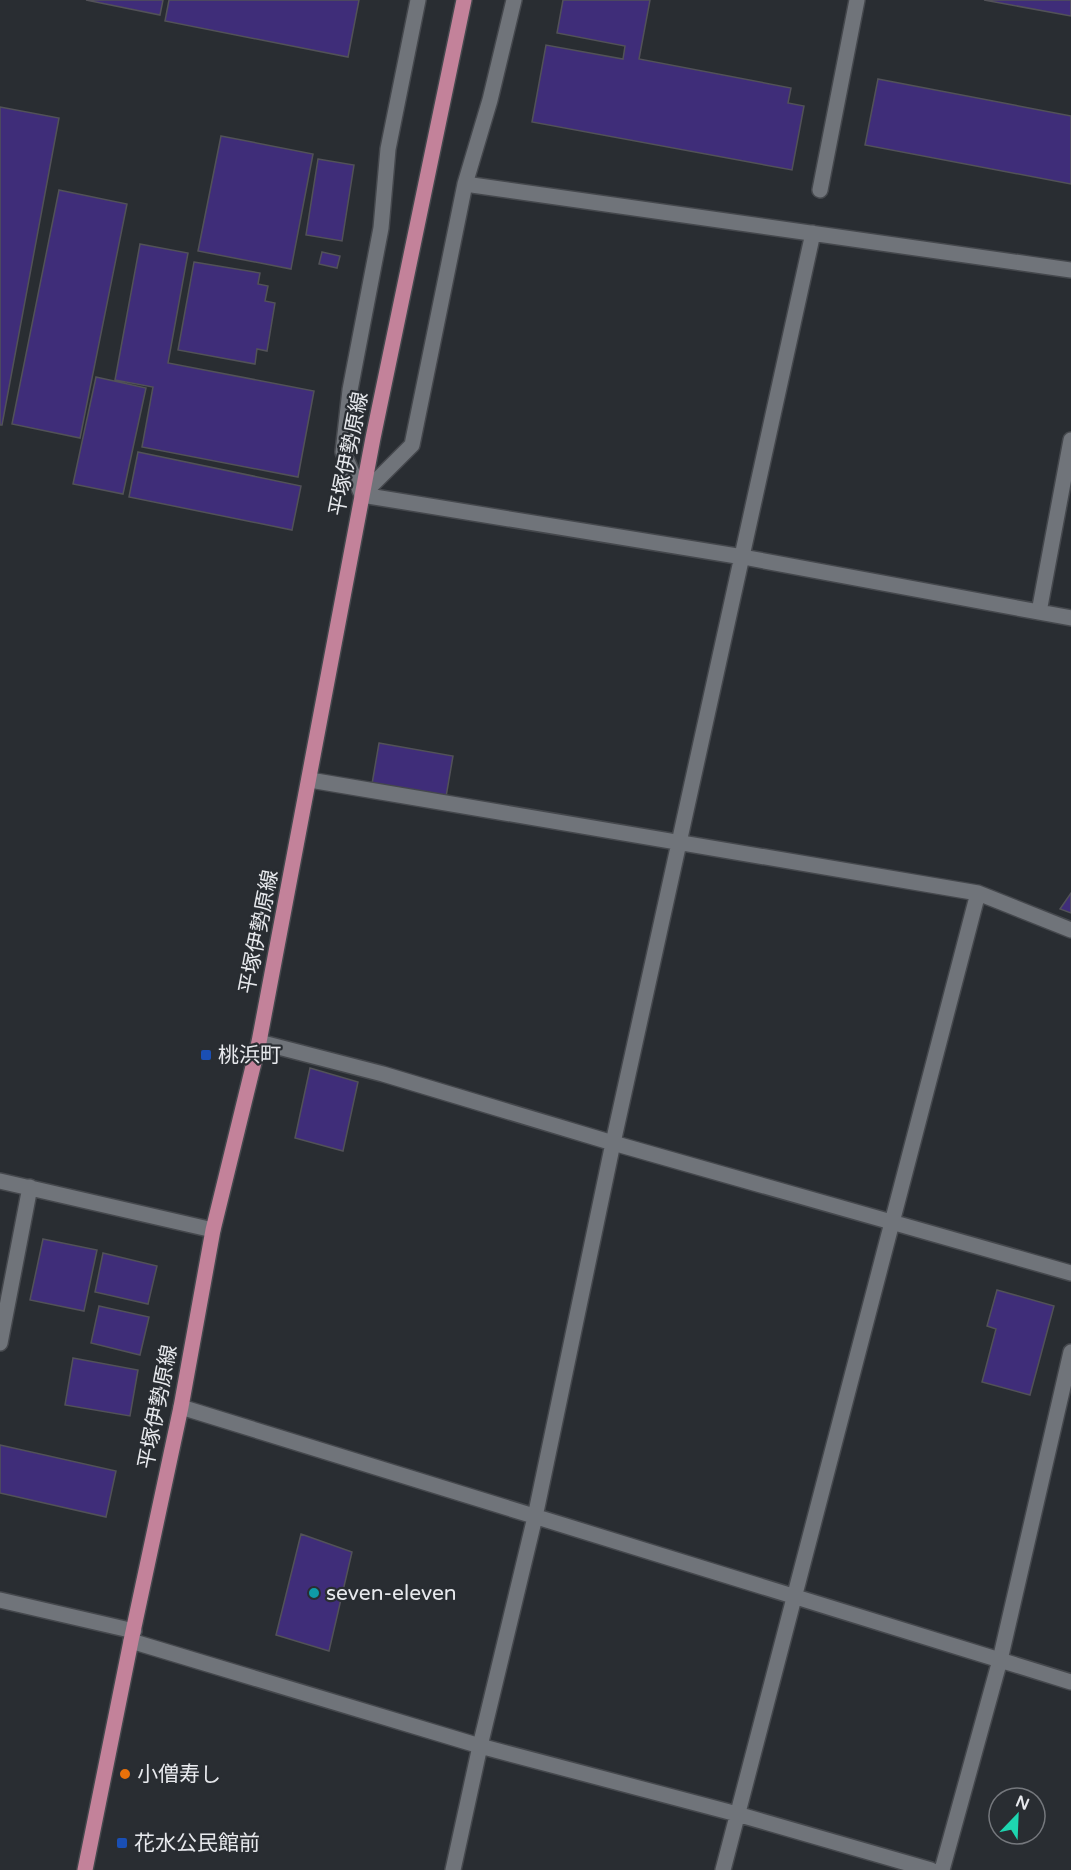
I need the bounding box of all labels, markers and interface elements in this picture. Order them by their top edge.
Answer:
street label: 平塚伊勢原線 [325,390,373,518]
street label: 平塚伊勢原線 [235,868,283,996]
place label: 桃浜町 [218,1043,281,1068]
marker: 桃浜町 [199,1048,213,1062]
street label: 平塚伊勢原線 [134,1343,182,1471]
place label: seven-eleven [326,1581,457,1606]
marker: seven-eleven [307,1586,321,1600]
place label: 小僧寿し [137,1762,221,1787]
marker: 小僧寿し [118,1767,132,1781]
north arrow [987,1786,1047,1846]
text: N [1013,1791,1032,1815]
place label: 花水公民館前 [134,1831,260,1856]
marker: 花水公民館前 [115,1836,129,1850]

